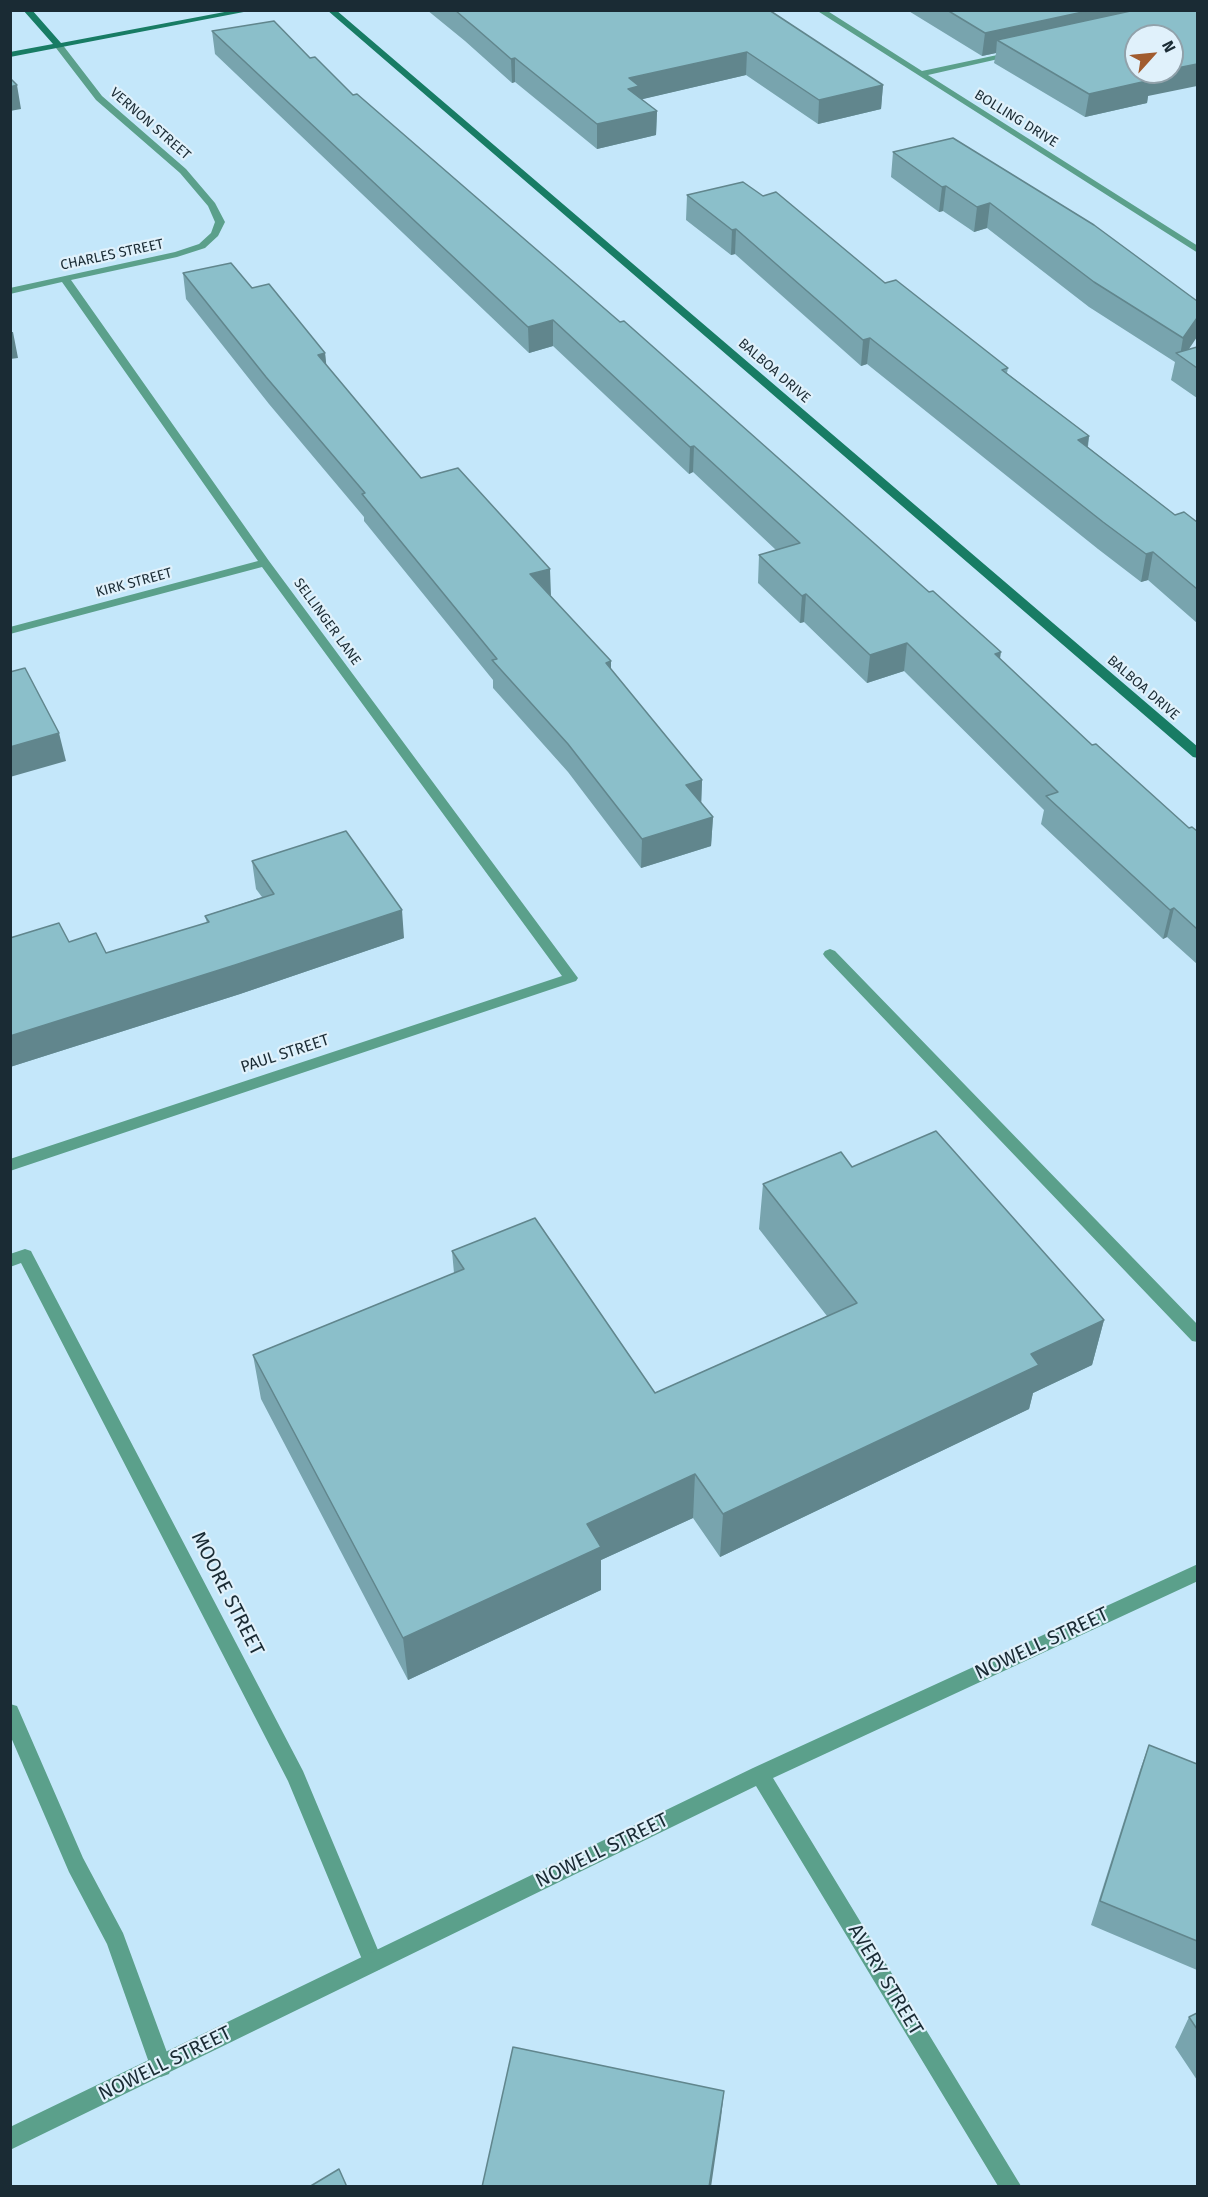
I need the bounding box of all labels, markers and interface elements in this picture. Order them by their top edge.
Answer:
north arrow [1124,24,1184,84]
text: N [1158,37,1180,56]
street label: VERNON STREET [106,84,194,164]
street label: BOLLING DRIVE [971,87,1061,151]
street label: CHARLES STREET [59,236,165,274]
street label: BALBOA DRIVE [734,335,814,407]
street label: KIRK STREET [94,565,174,601]
street label: SELLINGER LANE [290,575,364,669]
street label: BALBOA DRIVE [1103,652,1183,724]
street label: PAUL STREET [238,1031,332,1077]
street label: MOORE STREET [185,1528,269,1660]
street label: NOWELL STREET [971,1603,1113,1685]
street label: NOWELL STREET [532,1809,672,1893]
street label: AVERY STREET [842,1920,928,2040]
street label: NOWELL STREET [95,2022,235,2106]

